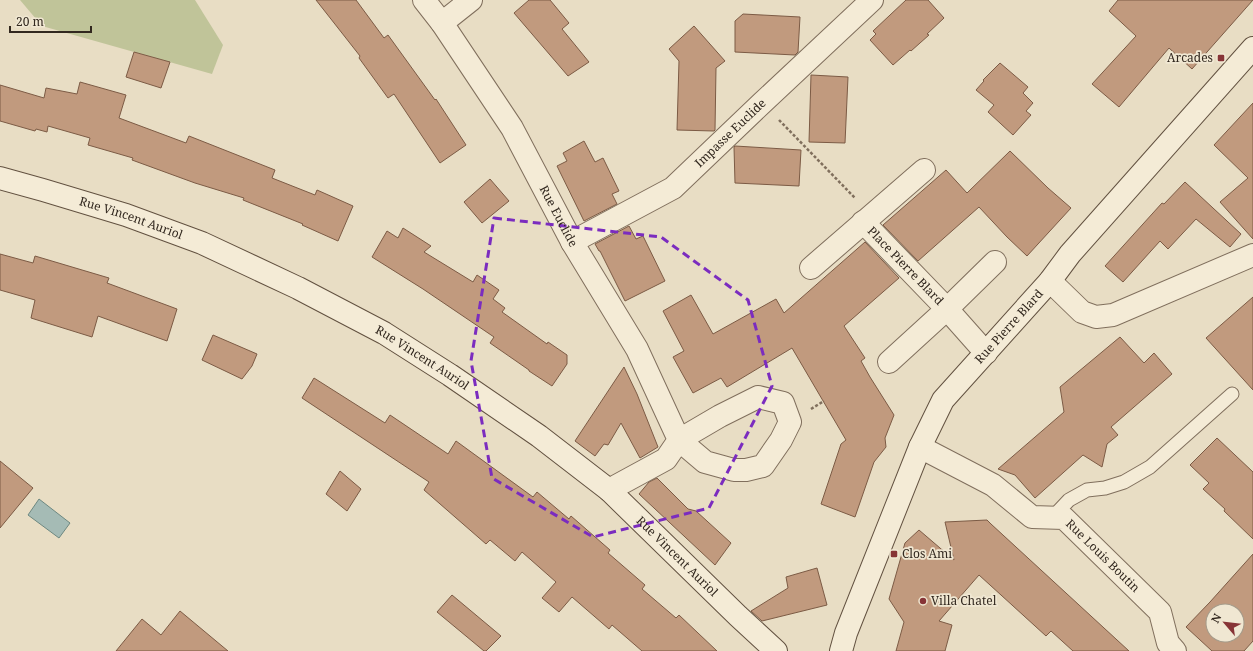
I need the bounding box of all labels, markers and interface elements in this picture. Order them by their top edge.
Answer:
scale bar [10,8,91,34]
text: 20 m [16,13,44,30]
place label: Arcades [1167,49,1213,66]
marker: Arcades [1216,53,1226,63]
street label: Impasse Euclide [691,95,770,171]
street label: Rue Euclide [536,182,582,250]
street label: Rue Vincent Auriol [77,192,185,243]
street label: Place Pierre Blard [864,223,948,309]
street label: Rue Pierre Blard [971,285,1047,367]
street label: Rue Vincent Auriol [373,321,473,394]
street label: Rue Vincent Auriol [633,512,722,600]
street label: Rue Louis Boutin [1062,515,1144,596]
place label: Clos Ami [902,545,952,562]
marker: Clos Ami [889,549,899,559]
place label: Villa Chatel [931,592,997,609]
marker: Villa Chatel [918,596,928,606]
north arrow [1205,603,1245,643]
text: N [1207,610,1225,625]

